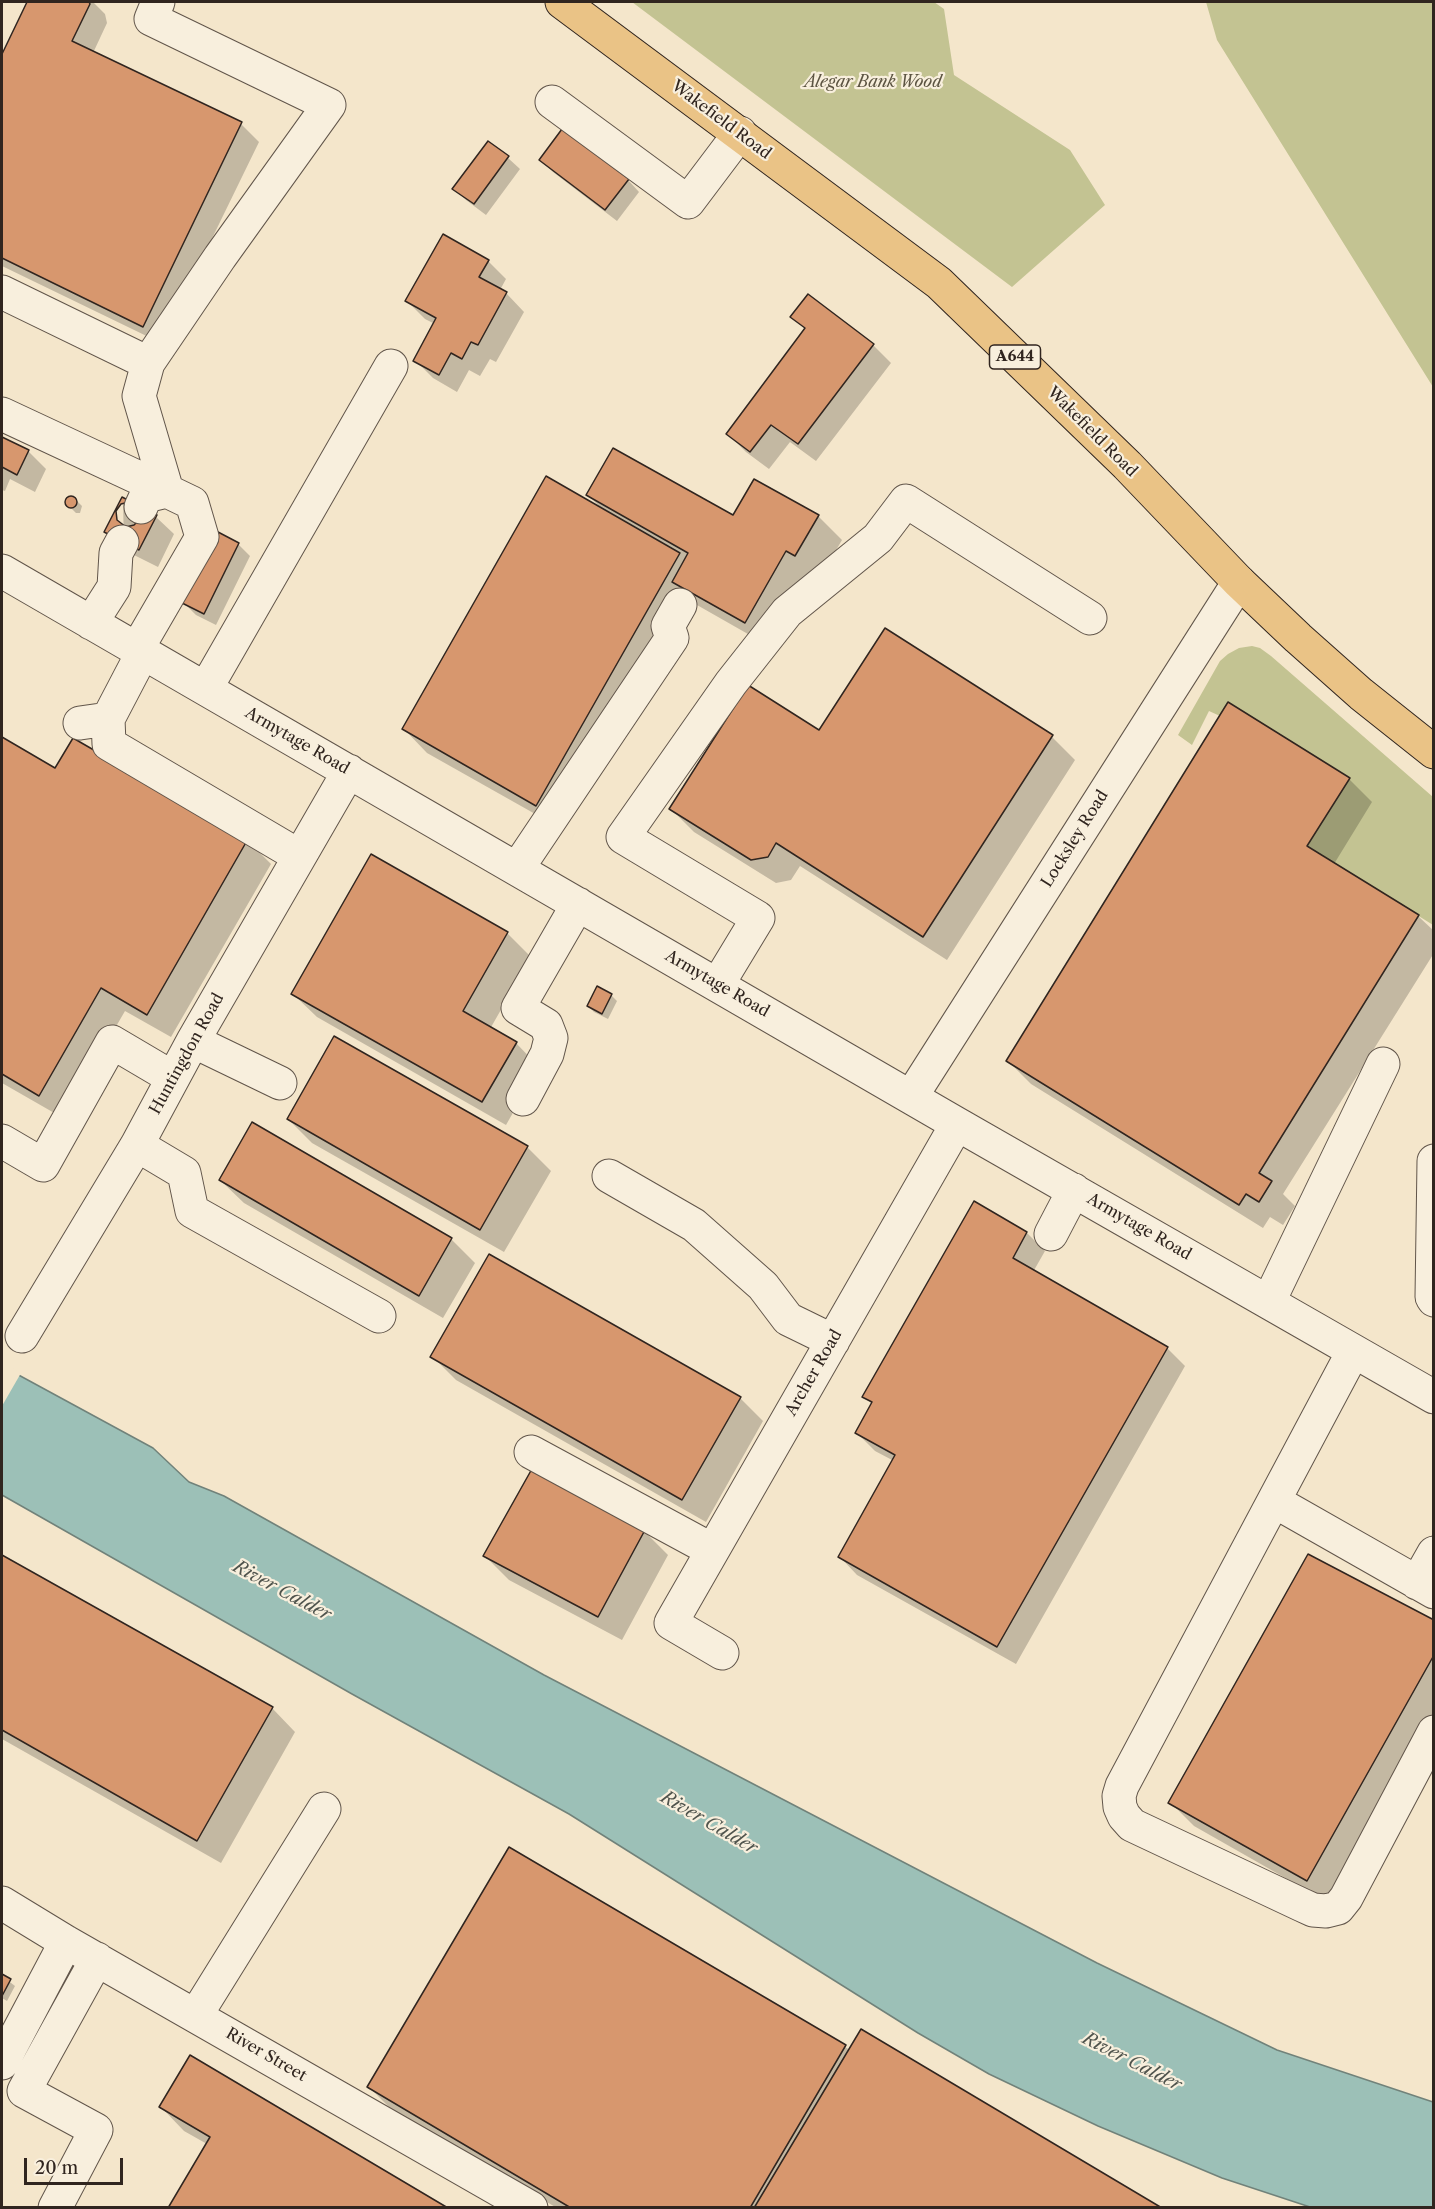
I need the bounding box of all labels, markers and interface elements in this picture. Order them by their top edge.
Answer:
park label: Alegar Bank Wood [804,72,942,92]
street label: Wakefield Road [668,76,774,164]
road number: A644 [990,345,1040,369]
street label: Wakefield Road [1043,383,1141,481]
street label: Armytage Road [241,703,353,779]
street label: Locksley Road [1037,787,1113,891]
street label: Armytage Road [661,946,773,1022]
street label: Huntingdon Road [146,990,228,1118]
street label: Armytage Road [1083,1189,1195,1265]
street label: Archer Road [782,1326,846,1420]
water label: River Calder [229,1556,335,1626]
water label: River Calder [657,1787,761,1859]
street label: River Street [222,2024,310,2086]
water label: River Calder [1079,2028,1185,2096]
scale bar [27,2146,126,2184]
text: 20 m [35,2157,78,2179]

